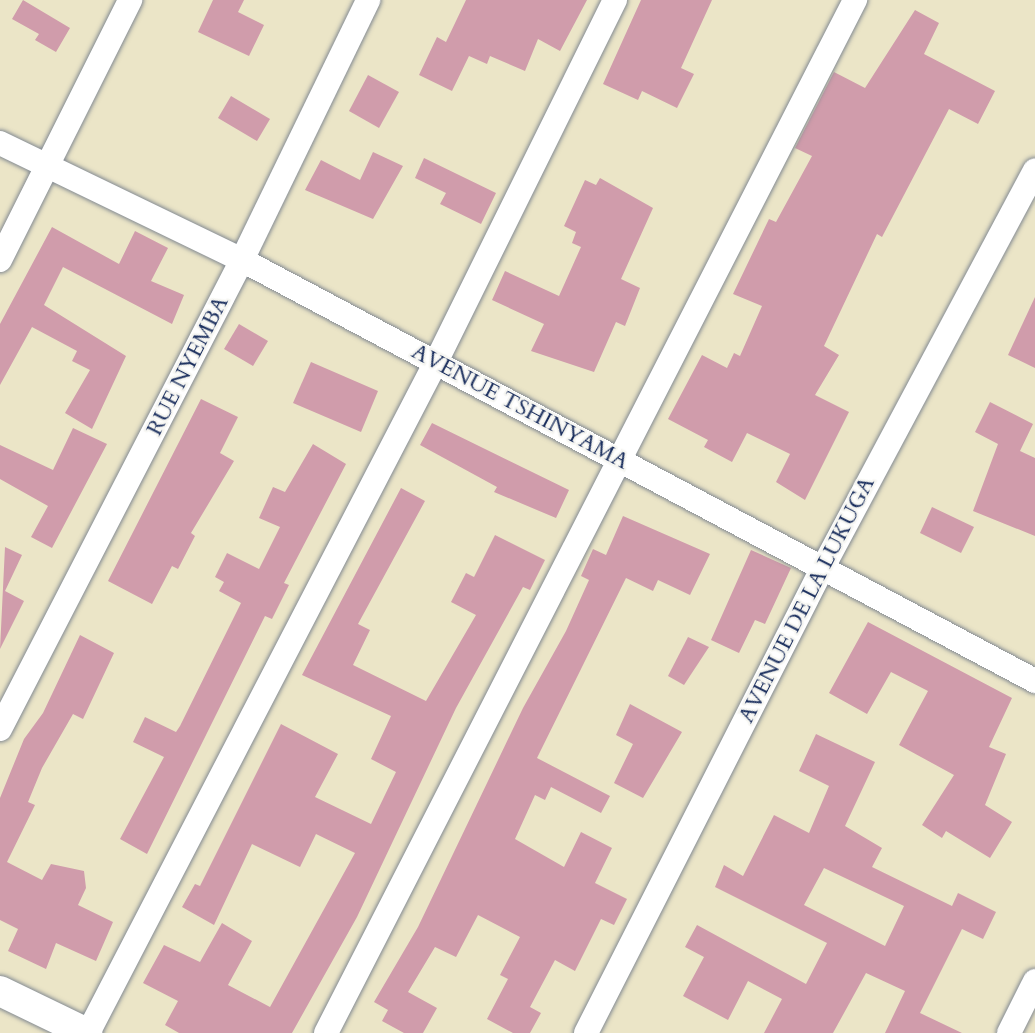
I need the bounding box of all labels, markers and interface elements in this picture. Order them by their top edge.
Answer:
street label: RUE NYEMBA [142,292,234,440]
street label: AVENUE TSHINYAMA [407,339,633,475]
street label: AVENUE DE LA LUKUGA [733,473,881,727]

